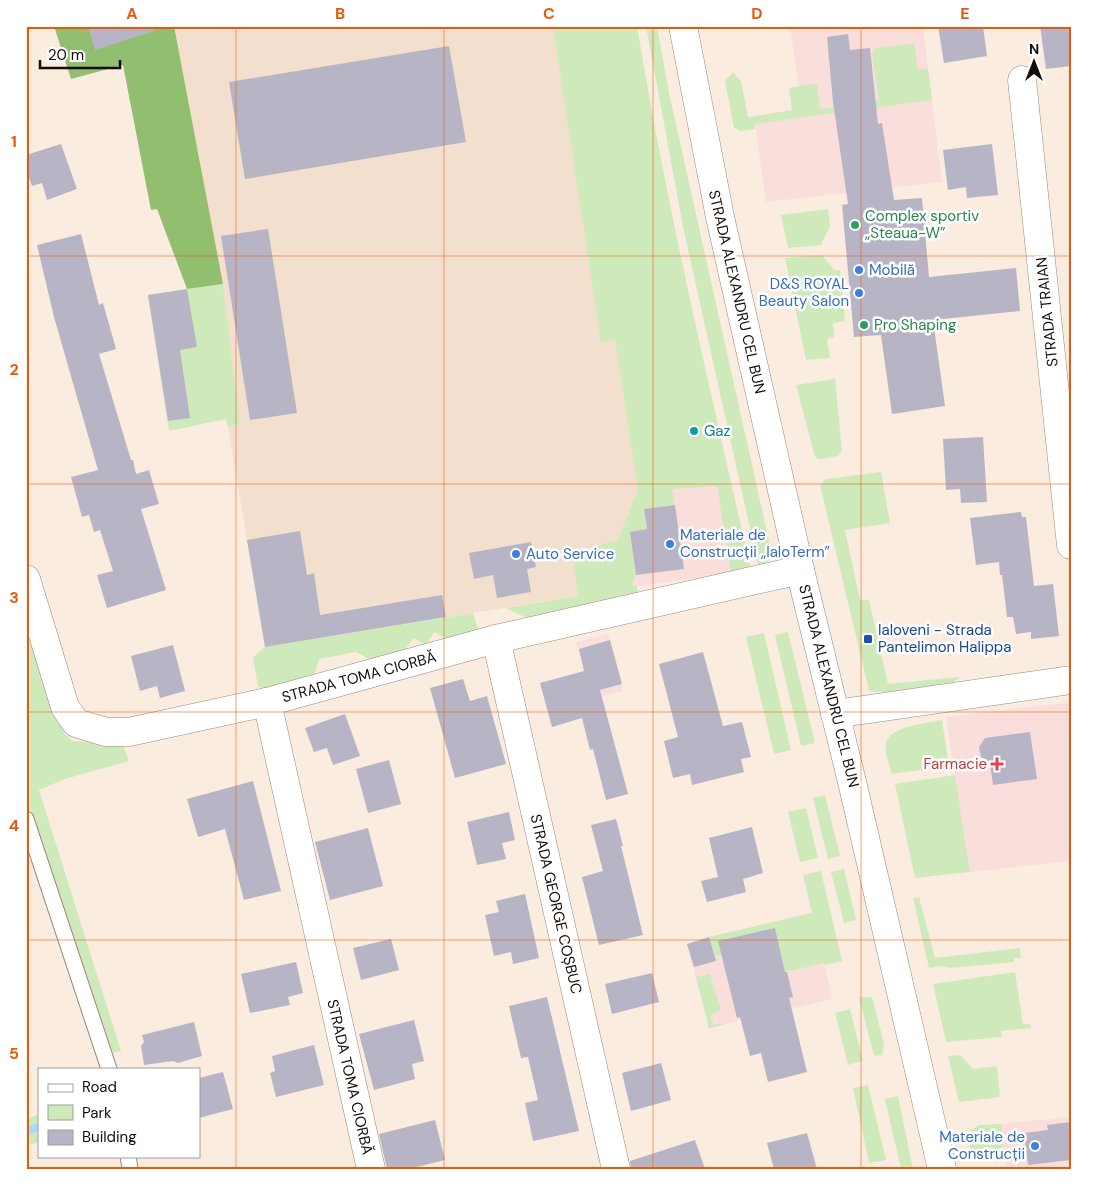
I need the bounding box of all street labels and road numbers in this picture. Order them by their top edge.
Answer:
street label: STRADA ALEXANDRU CEL BUN [704,188,770,396]
street label: STRADA TRAIAN [1031,256,1063,368]
street label: STRADA ALEXANDRU CEL BUN [794,582,864,790]
street label: STRADA TOMA CIORBĂ [280,647,438,707]
street label: STRADA GEORGE COȘBUC [526,812,587,996]
street label: STRADA TOMA CIORBĂ [322,997,378,1157]

